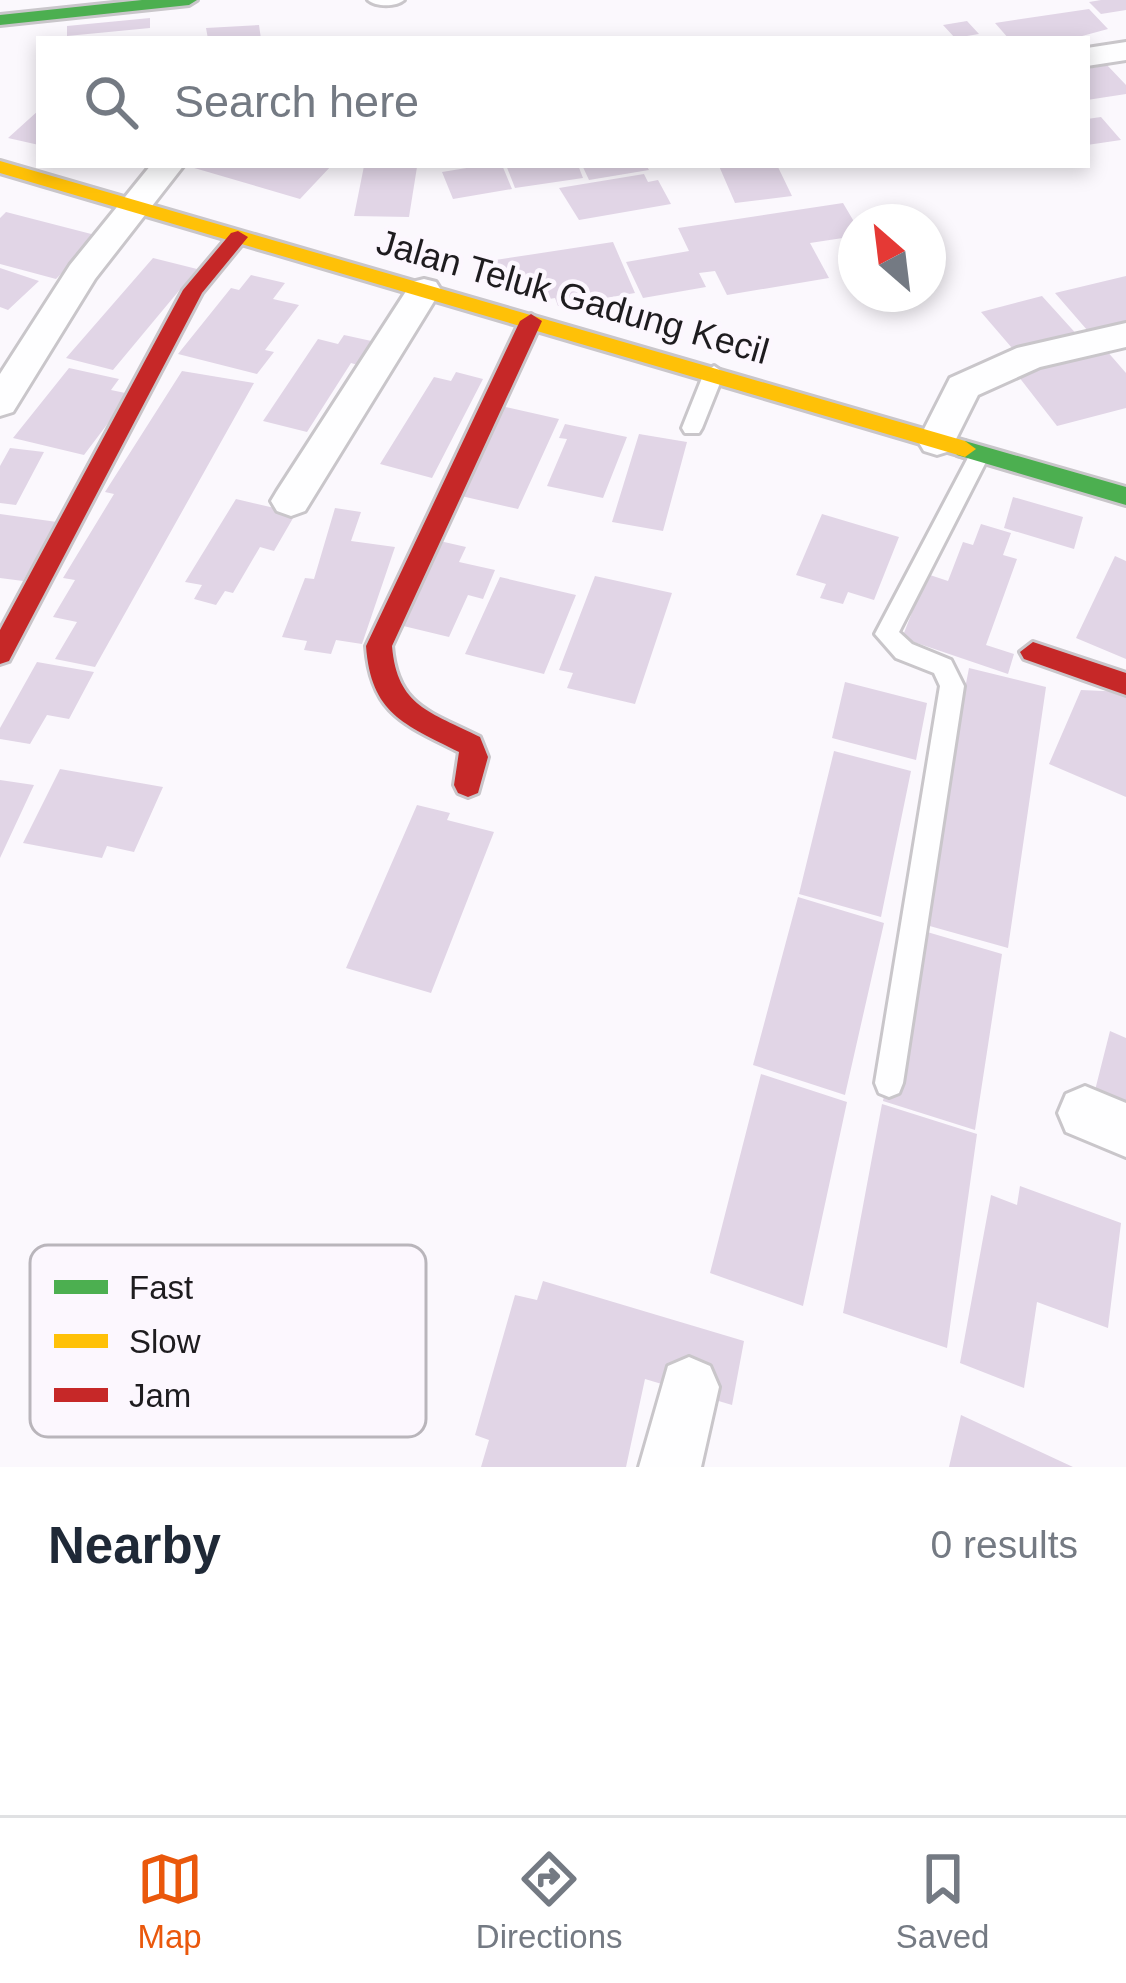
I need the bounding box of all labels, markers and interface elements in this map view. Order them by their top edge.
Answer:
search box [36,36,1090,168]
icon: search [78,69,144,135]
text: Search here [174,76,419,127]
north arrow [838,204,946,312]
street label: Jalan Teluk Gadung Kecil [372,221,773,372]
legend [30,1245,426,1437]
text: Fast [129,1269,193,1306]
text: Slow [129,1323,201,1360]
text: Jam [129,1377,191,1414]
text: Nearby [48,1517,221,1574]
text: 0 results [931,1523,1078,1566]
tab: Map [137,1846,203,1956]
tab: Directions [476,1846,623,1956]
tab: Saved [896,1846,989,1956]

